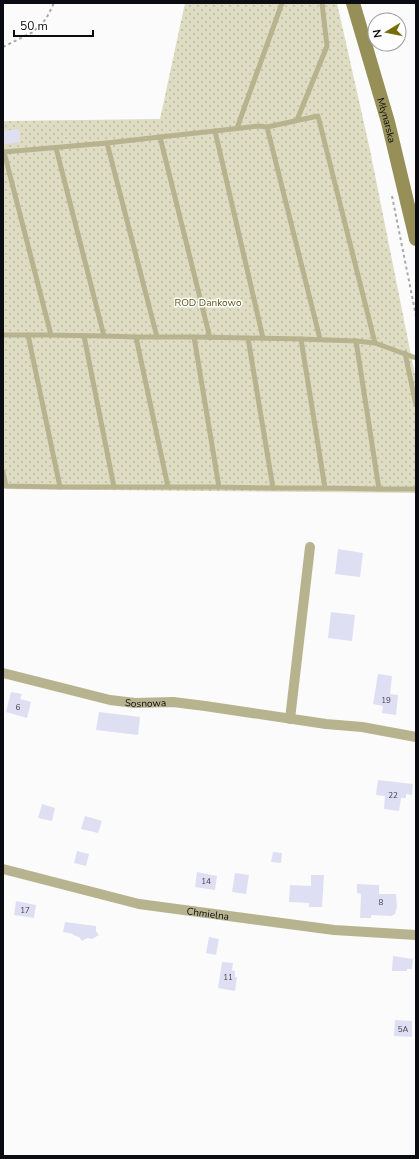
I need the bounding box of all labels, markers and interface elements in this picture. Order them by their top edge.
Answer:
scale bar [14,12,93,38]
north arrow [367,12,407,52]
text: 50 m [20,18,48,34]
text: N [370,28,386,39]
street label: Młynarska [373,96,399,144]
park label: ROD Dankowo [175,296,242,310]
house number: 19 [381,695,391,706]
street label: Sosnowa [124,696,166,711]
house number: 6 [16,702,21,713]
house number: 22 [388,790,398,801]
house number: 14 [201,876,211,887]
house number: 8 [379,897,384,908]
street label: Chmielna [186,904,230,924]
house number: 17 [20,905,30,916]
house number: 11 [223,972,233,983]
house number: 5A [398,1024,408,1035]

